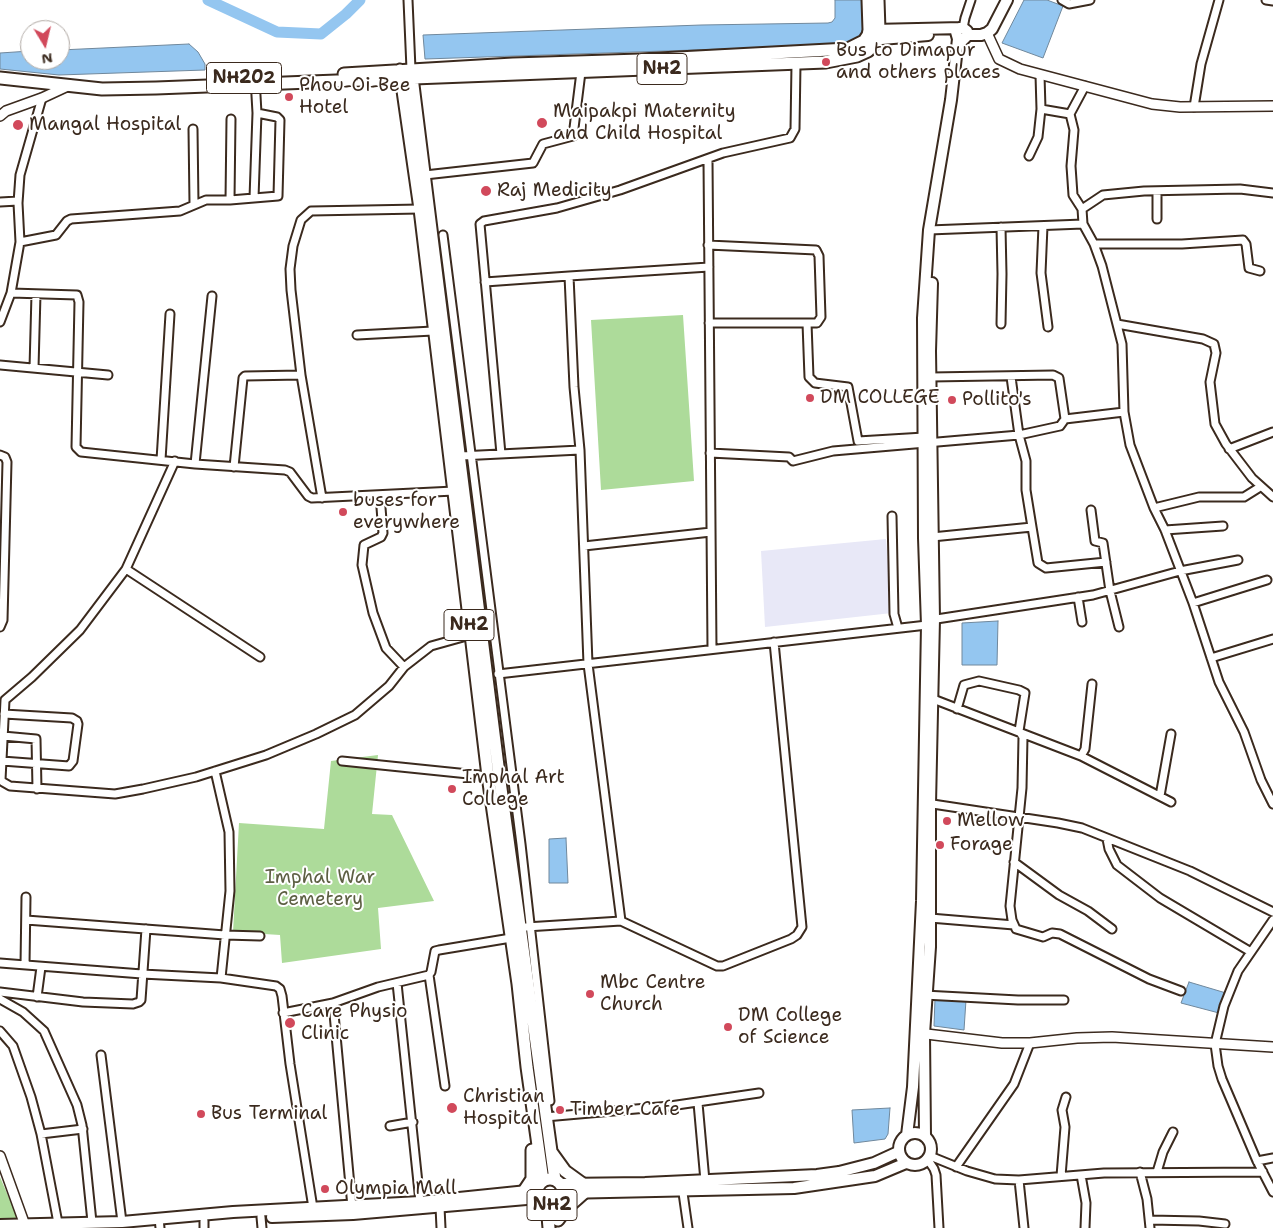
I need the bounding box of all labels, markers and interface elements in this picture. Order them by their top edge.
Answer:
north arrow [20,20,70,70]
place label: Bus to Dimapur and others places [836,40,1001,84]
text: N [40,49,54,69]
road number: NH2 [637,54,687,85]
marker: Bus to Dimapur and others places [820,56,832,68]
road number: NH202 [206,62,282,94]
place label: Phou-Oi-Bee Hotel [299,75,410,119]
marker: Phou-Oi-Bee Hotel [283,91,295,103]
place label: Maipakpi Maternity and Child Hospital [553,101,736,145]
place label: Mangal Hospital [29,114,181,136]
marker: Maipakpi Maternity and Child Hospital [535,116,549,130]
marker: Mangal Hospital [11,118,25,132]
place label: Raj Medicity [497,180,612,202]
marker: Raj Medicity [479,184,493,198]
place label: DM COLLEGE [820,387,940,409]
place label: Pollito's [962,389,1032,411]
marker: DM COLLEGE [804,392,816,404]
marker: Pollito's [946,394,958,406]
place label: buses for everywhere [353,490,460,534]
marker: buses for everywhere [337,506,349,518]
road number: NH2 [444,610,494,640]
place label: Imphal Art College [462,767,565,811]
marker: Imphal Art College [446,783,458,795]
place label: Mellow [957,810,1025,832]
marker: Mellow [941,815,953,827]
place label: Forage [950,834,1013,856]
marker: Forage [934,839,946,851]
park label: Imphal War Cemetery [265,867,375,911]
place label: Mbc Centre Church [600,972,705,1016]
marker: Mbc Centre Church [584,988,596,1000]
place label: Care Physio Clinic [301,1001,408,1045]
place label: DM College of Science [738,1005,842,1049]
marker: Care Physio Clinic [283,1016,297,1030]
marker: DM College of Science [722,1021,734,1033]
place label: Christian Hospital [463,1086,545,1130]
place label: Timber Cafe [570,1099,680,1121]
marker: Christian Hospital [445,1101,459,1115]
place label: Bus Terminal [211,1103,327,1125]
marker: Timber Cafe [554,1104,566,1116]
marker: Bus Terminal [195,1108,207,1120]
place label: Olympia Mall [335,1178,457,1200]
marker: Olympia Mall [319,1183,331,1195]
road number: NH2 [527,1190,577,1220]

